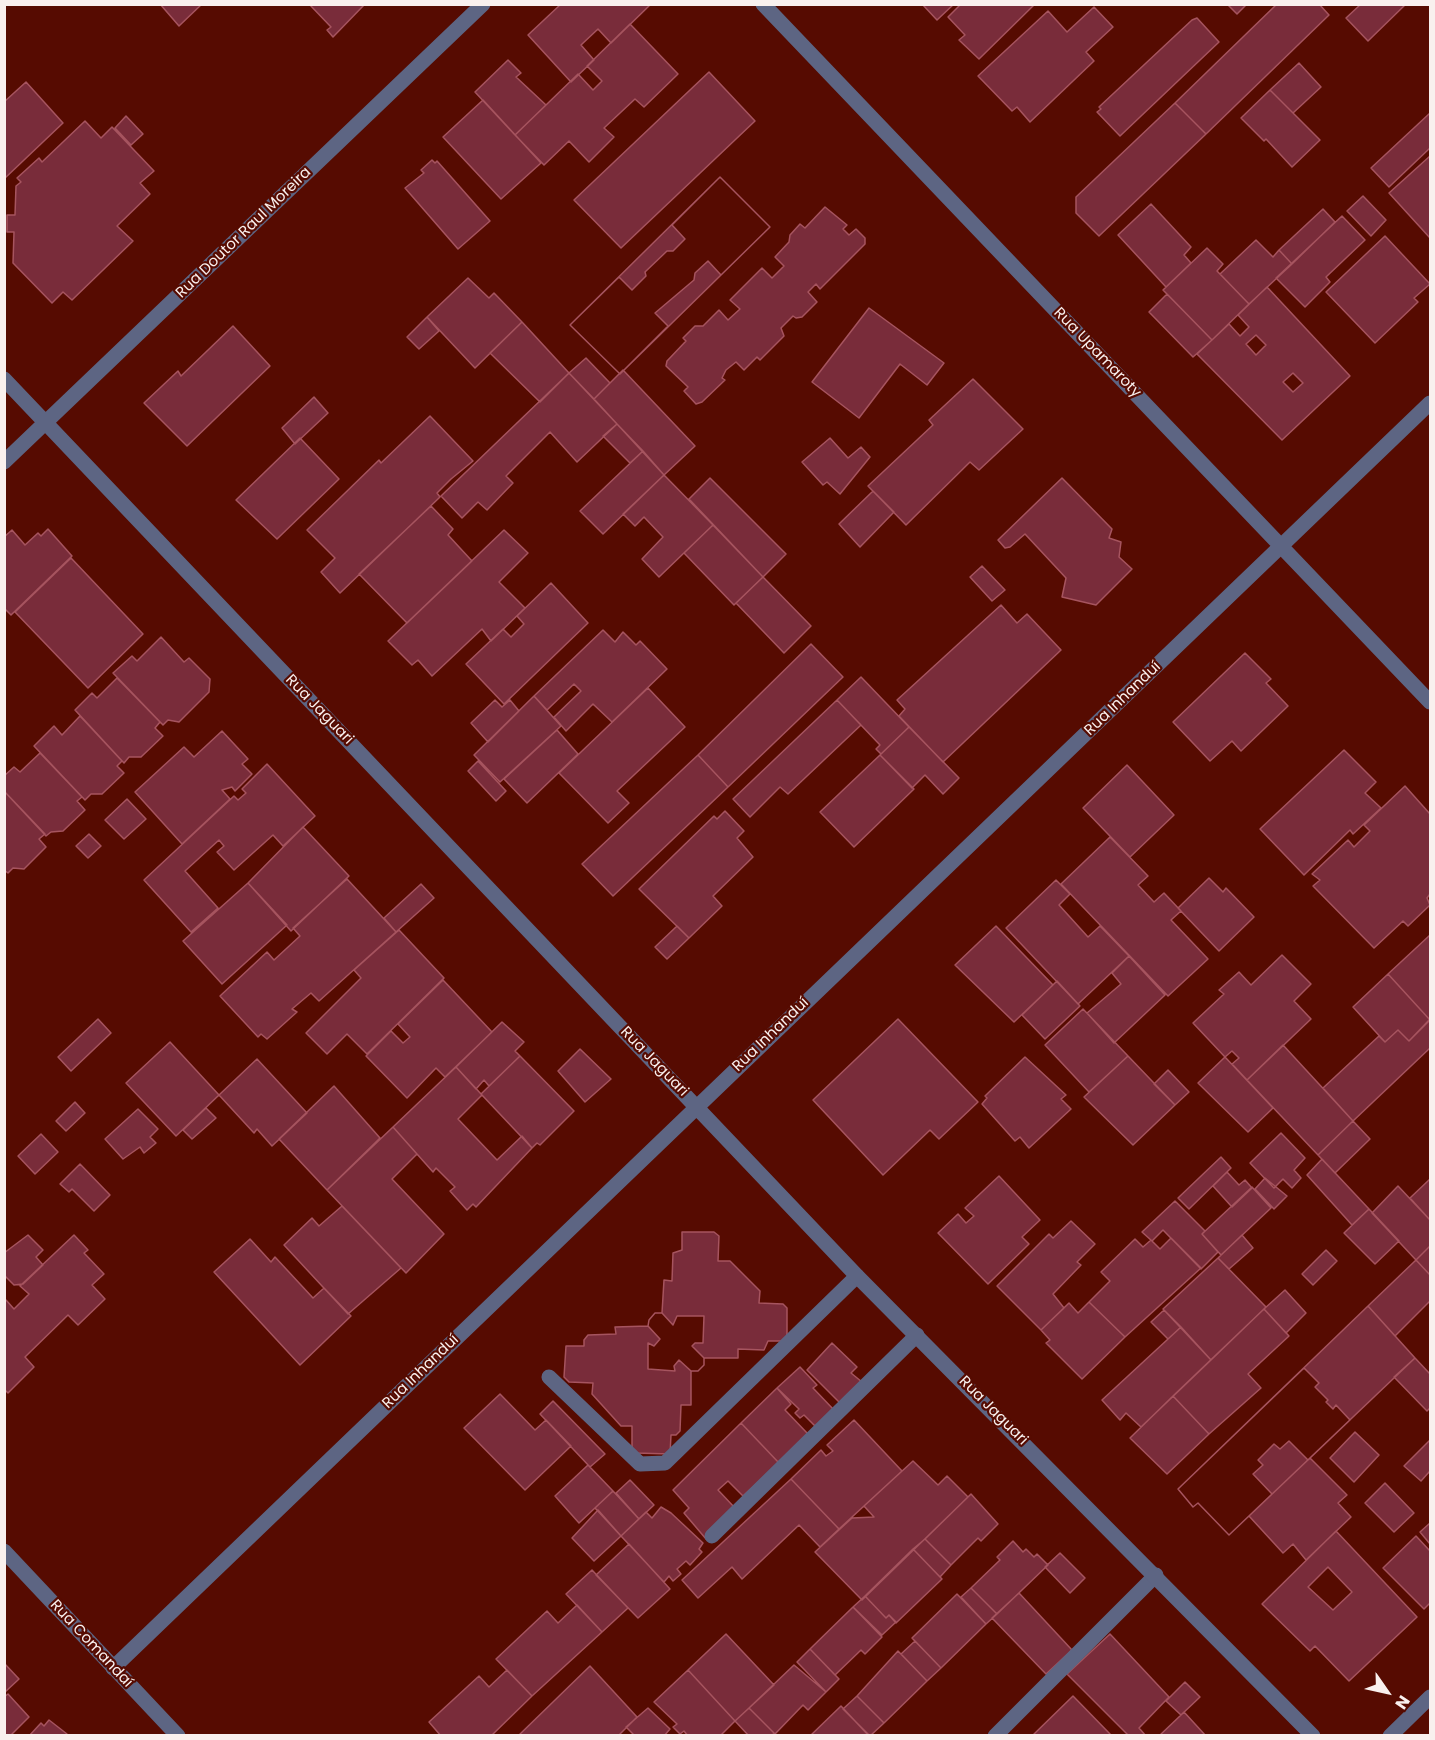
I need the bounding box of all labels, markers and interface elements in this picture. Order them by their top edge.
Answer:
street label: Rua Doutor Raul Moreira [173,164,315,302]
street label: Rua Upamaroty [1050,304,1144,402]
street label: Rua Inhanduí [1081,658,1165,740]
street label: Rua Jaguari [281,671,357,749]
street label: Rua Inhanduí [729,994,813,1076]
street label: Rua Jaguari [616,1023,692,1101]
street label: Rua Inhanduí [379,1331,463,1413]
street label: Rua Jaguari [955,1373,1031,1449]
street label: Rua Comandaí [46,1596,136,1692]
north arrow [1357,1662,1417,1722]
text: N [1389,1691,1415,1714]

